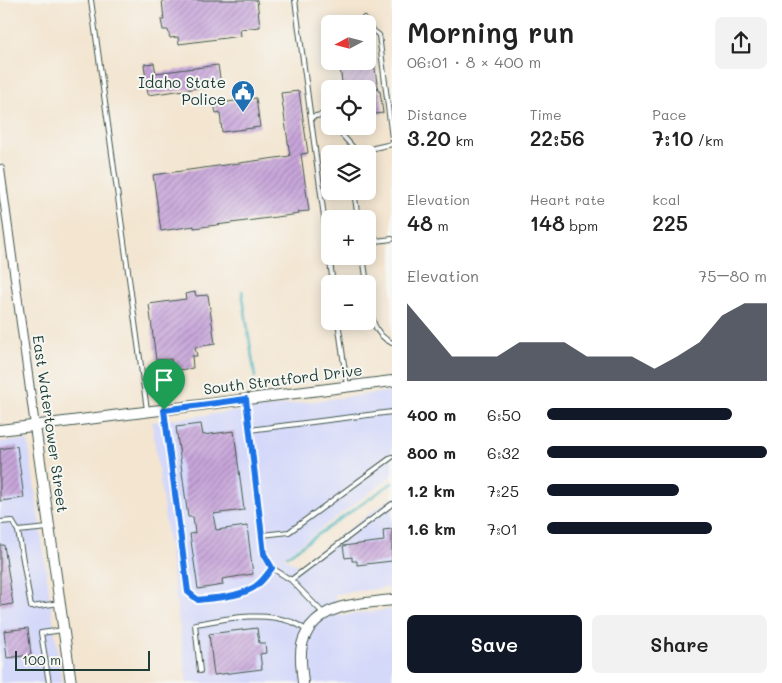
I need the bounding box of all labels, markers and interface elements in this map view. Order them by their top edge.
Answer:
text: Morning run [407,14,574,50]
north arrow [321,15,376,70]
map controls [321,15,376,330]
button: share [715,17,767,69]
text: 06:01 · 8 × 400 m [407,51,541,72]
place label: Idaho State Police [138,72,226,109]
public building icon: Idaho State Police [230,79,256,113]
button: locate [321,80,376,135]
text: Distance [407,105,467,124]
text: Time [530,105,562,124]
text: Pace [652,105,687,124]
text: 3.20 [407,124,451,151]
text: 22:56 [530,124,585,151]
text: 7:10 [652,124,693,151]
text: km [451,131,474,150]
text: /km [693,131,724,150]
button: layers [321,145,376,200]
text: Elevation [407,190,470,209]
text: Heart rate [530,190,605,209]
text: kcal [652,190,680,209]
text: 48 [407,209,433,236]
text: 148 [530,209,565,236]
text: 225 [652,209,688,236]
button: + [321,210,376,265]
text: m [433,216,449,235]
text: bpm [565,216,598,235]
text: Elevation [407,265,479,286]
text: 75–80 m [698,265,767,286]
button: − [321,275,376,330]
street label: East Watertower Street [29,334,73,514]
pin [143,359,185,410]
street label: South Stratford Drive [202,359,364,399]
icon: arrive [150,366,178,394]
text: 400 m [407,404,456,425]
text: 6:50 [487,404,521,425]
text: 800 m [407,442,456,463]
text: 6:32 [487,442,520,463]
text: 1.2 km [407,480,455,501]
text: 7:25 [487,480,519,501]
text: 1.6 km [407,518,456,539]
text: 7:01 [487,518,518,539]
button: Save [407,615,582,673]
button: Share [592,615,767,673]
scale bar [15,648,150,671]
text: 100 m [22,650,61,669]

